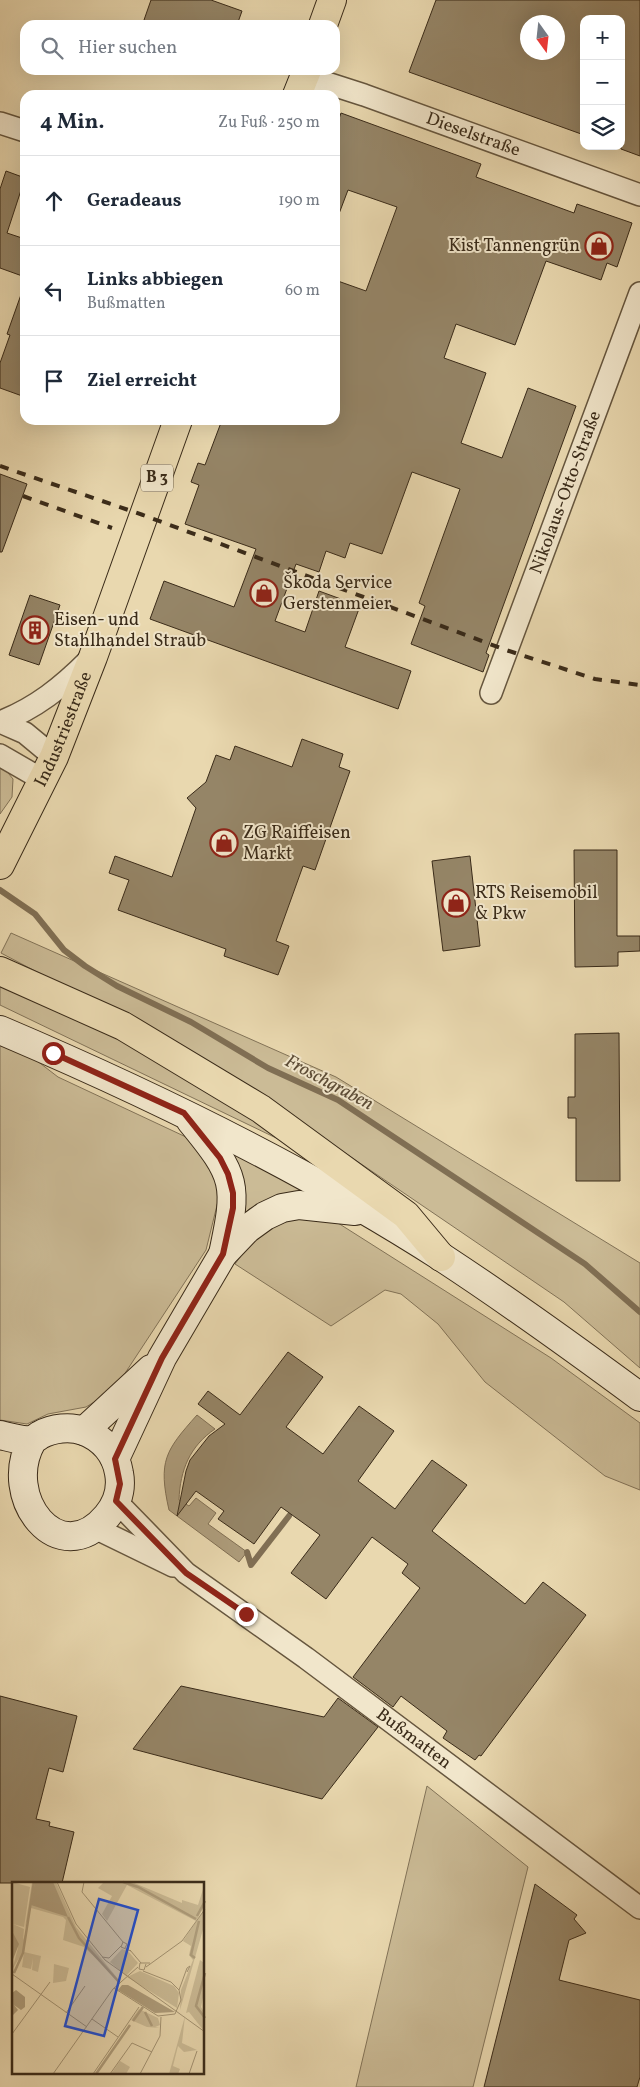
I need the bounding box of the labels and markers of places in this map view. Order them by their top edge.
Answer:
shop icon: Kist Tannengrün [584,231,614,261]
place label: Kist Tannengrün [448,234,580,259]
place label: Škoda Service Gerstenmeier [283,571,392,617]
shop icon: Škoda Service Gerstenmeier [249,578,279,608]
place label: Eisen- und Stahlhandel Straub [54,608,206,654]
building icon: Eisen- und Stahlhandel Straub [20,615,50,645]
place label: ZG Raiffeisen Markt [243,821,351,867]
shop icon: ZG Raiffeisen Markt [209,828,239,858]
place label: RTS Reisemobil & Pkw [475,881,598,927]
shop icon: RTS Reisemobil & Pkw [441,888,471,918]

